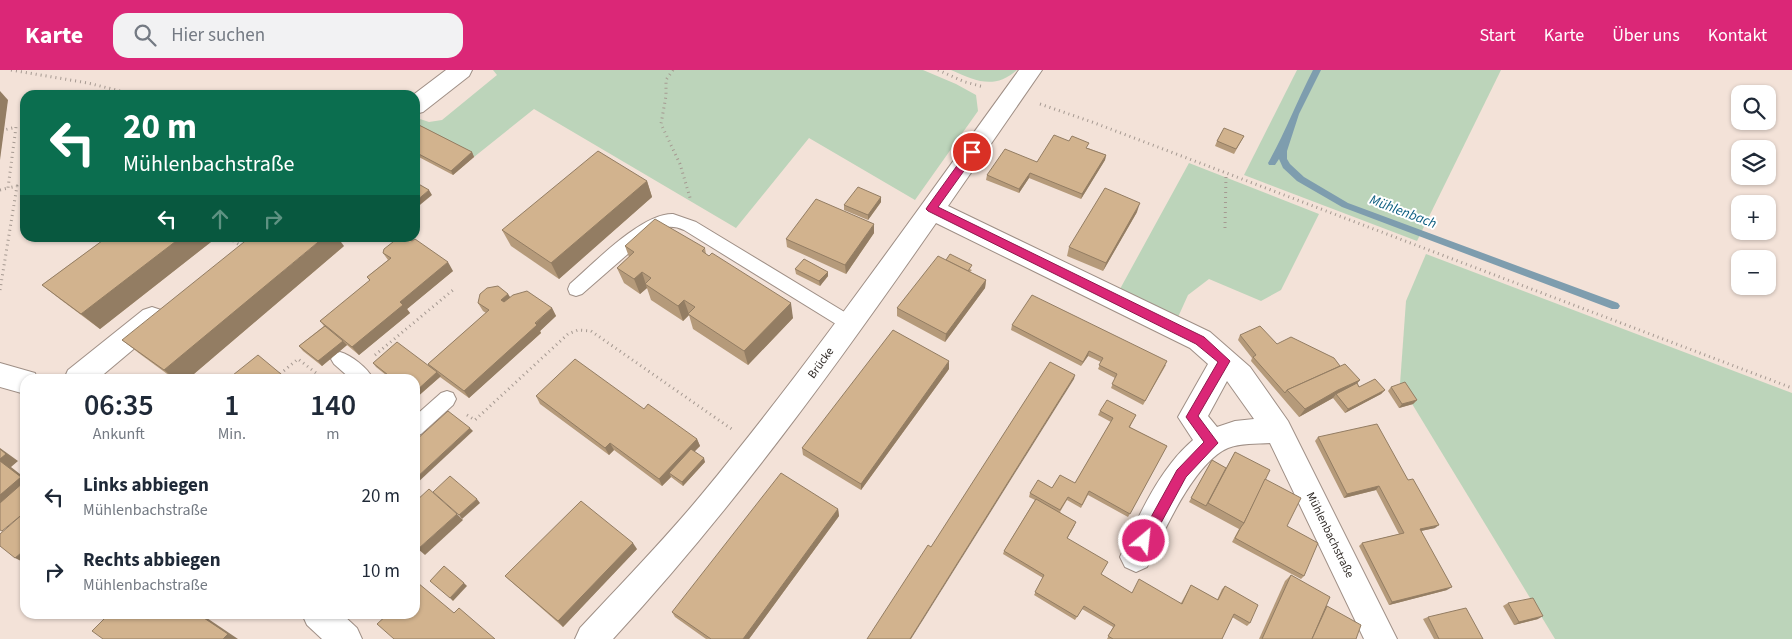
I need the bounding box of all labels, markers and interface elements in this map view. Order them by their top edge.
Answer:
search box [113,13,463,58]
text: Karte [25,18,83,53]
icon: search [131,21,159,49]
text: Hier suchen [171,22,265,49]
text: Start [1479,23,1516,48]
text: Karte [1544,23,1584,48]
text: Über uns [1612,23,1680,48]
text: Kontakt [1708,23,1767,48]
map controls [1731,85,1776,295]
button: search [1731,85,1776,130]
text: 20 m [123,102,197,152]
icon: left [40,110,105,175]
pin [951,131,993,173]
icon: arrive [958,138,986,166]
button: layers [1731,140,1776,185]
text: Mühlenbachstraße [123,148,294,180]
water label: Mühlenbach [1367,190,1439,234]
button: + [1731,195,1776,240]
icon: left [153,205,181,233]
icon: ahead [206,205,234,233]
icon: right [259,205,287,233]
button: − [1731,250,1776,295]
street label: Brücke [804,344,838,382]
text: 06:35 [84,384,154,427]
text: 1 [224,384,240,427]
text: 140 [310,384,356,427]
text: Ankunft [93,423,145,445]
text: Min. [218,423,246,445]
text: m [326,423,340,445]
text: Links abbiegen [83,472,209,499]
icon: left [40,483,68,511]
text: 20 m [362,483,400,510]
street label: Mühlenbachstraße [1302,489,1358,581]
text: Mühlenbachstraße [83,499,208,521]
position arrow [1117,514,1169,566]
text: Rechts abbiegen [83,547,221,574]
icon: right [40,558,68,586]
text: 10 m [362,558,400,585]
text: Mühlenbachstraße [83,574,208,596]

